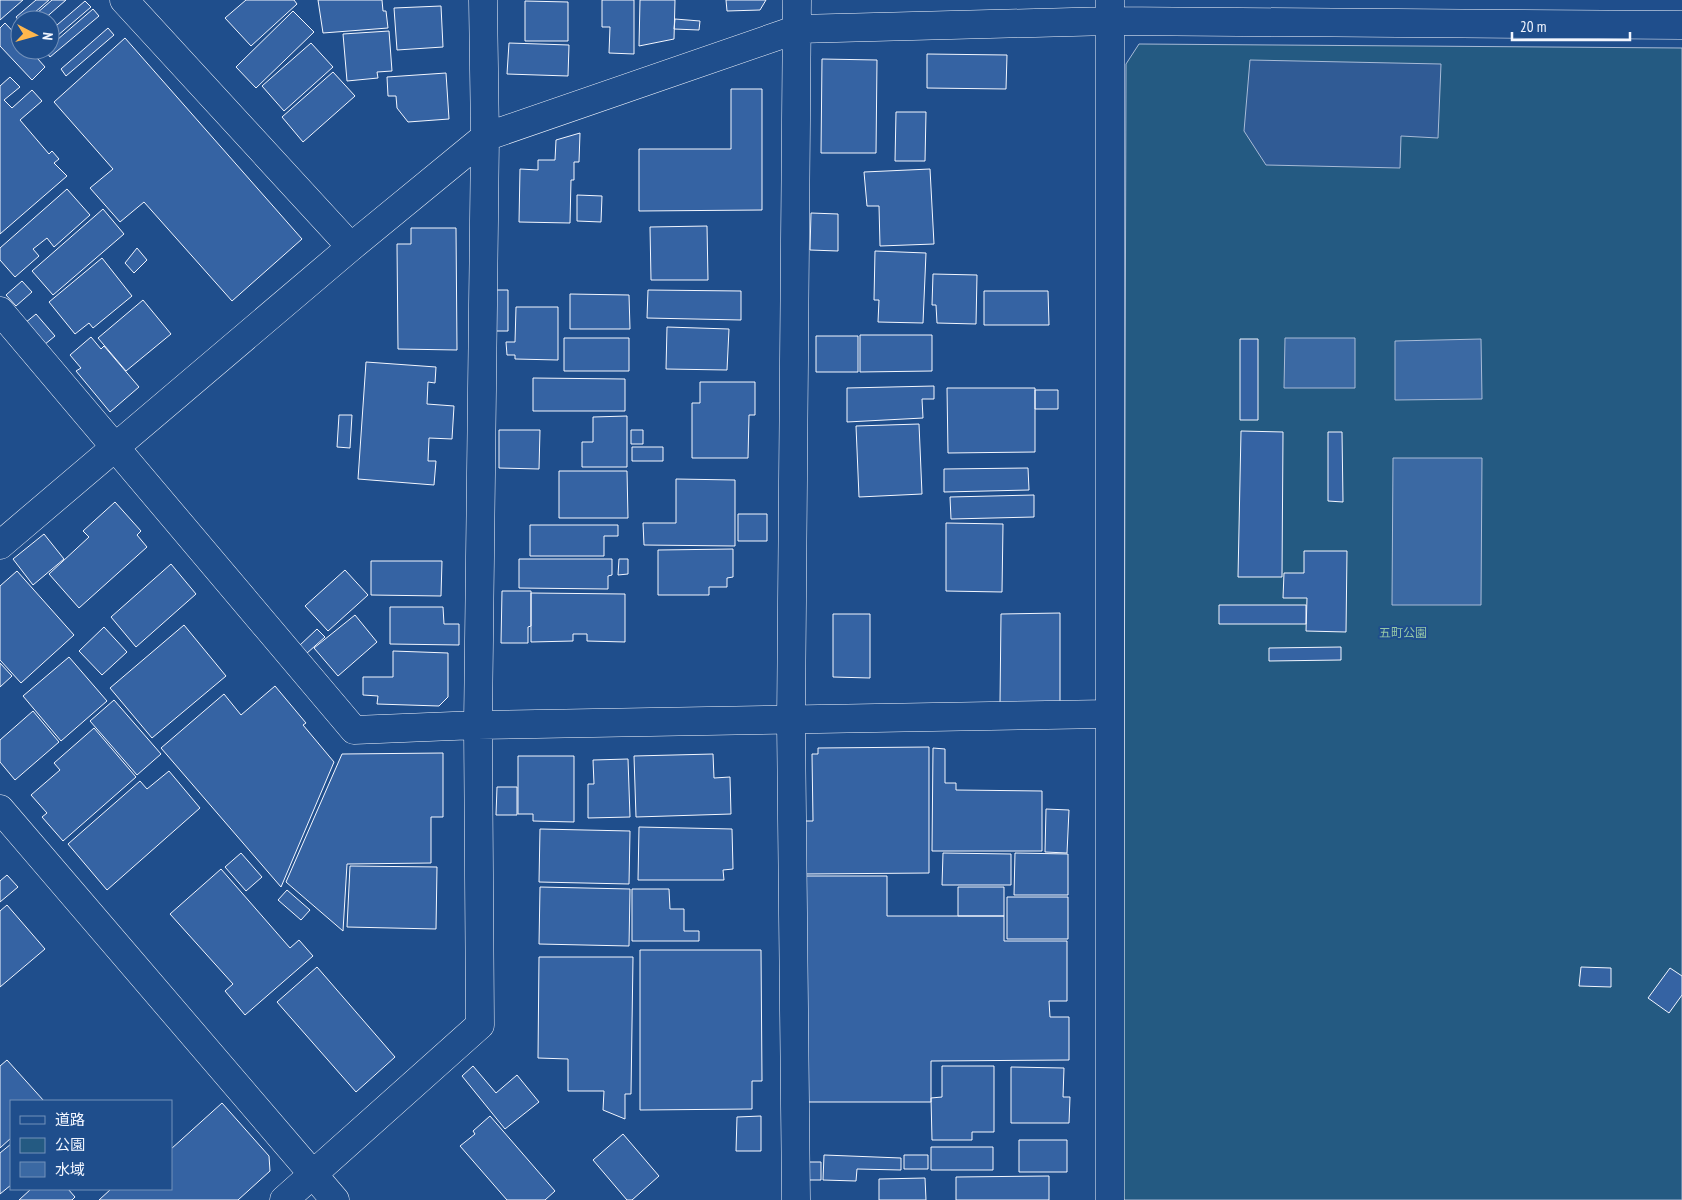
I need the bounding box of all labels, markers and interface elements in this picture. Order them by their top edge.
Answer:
north arrow [10,10,60,60]
scale bar [1512,10,1630,42]
text: 20 m [1520,17,1546,36]
text: N [39,32,57,41]
park label: 五町公園 [1379,625,1427,640]
legend [10,1100,172,1190]
text: 道路 [55,1110,85,1129]
text: 公園 [55,1135,85,1154]
text: 水域 [55,1160,85,1179]

